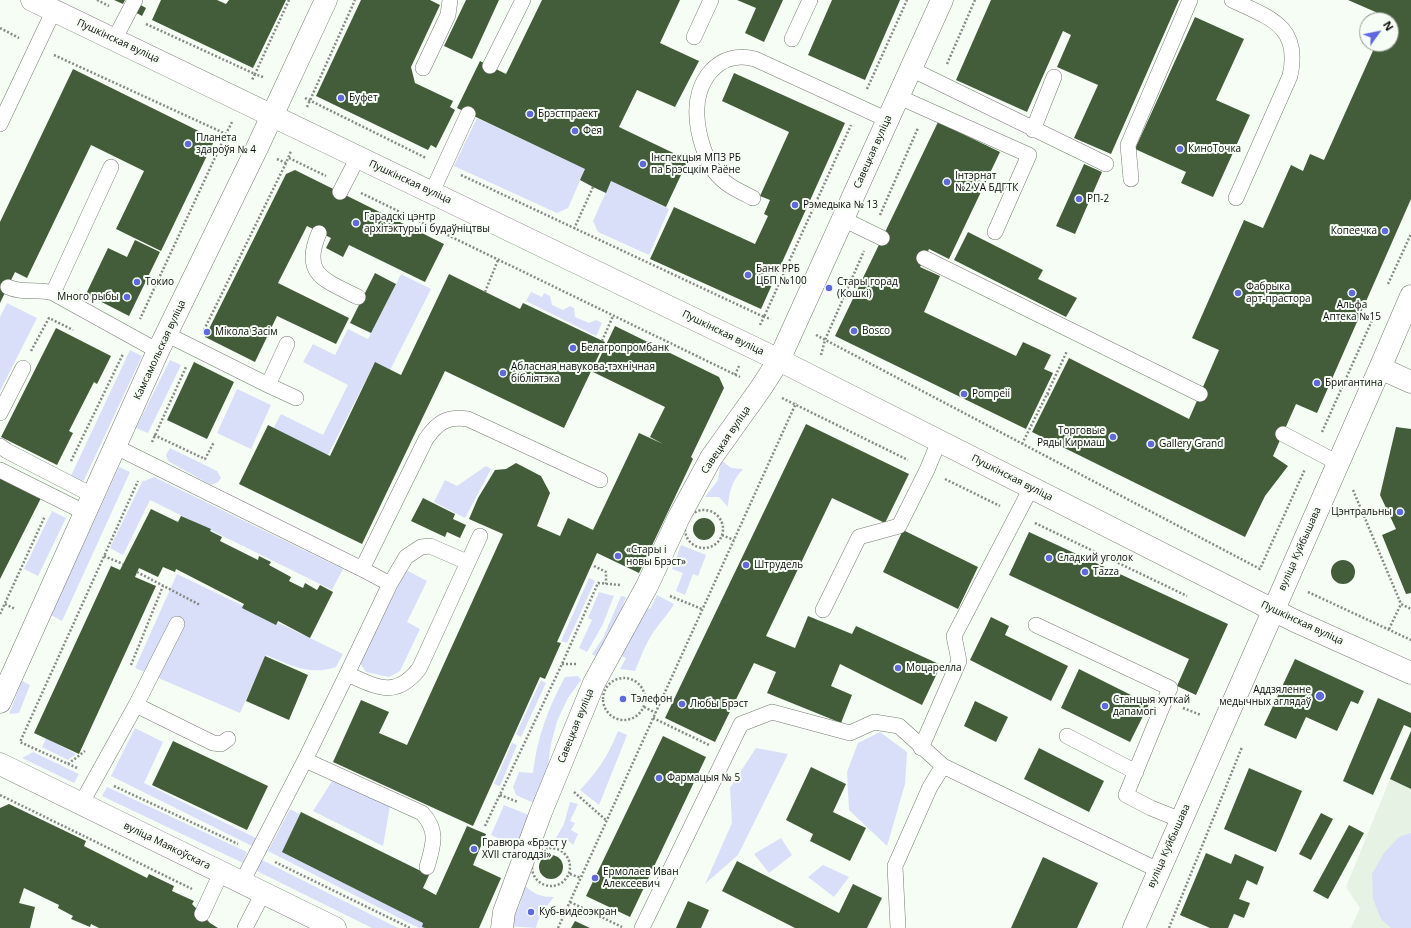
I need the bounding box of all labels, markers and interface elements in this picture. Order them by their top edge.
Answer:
north arrow [1359,12,1399,52]
street label: Пушкінская вуліца [75,17,161,65]
text: N [1380,18,1397,34]
place label: Буфет [349,92,378,104]
marker: Буфет [336,93,346,103]
place label: Брэстпраект [538,108,598,120]
marker: Брэстпраект [525,109,535,119]
street label: Савецкая вуліца [851,113,895,191]
place label: Фея [583,125,602,137]
marker: Фея [570,126,580,136]
place label: Планета здароўя № 4 [196,132,256,156]
marker: Планета здароўя № 4 [183,139,193,149]
place label: КиноТочка [1188,143,1241,155]
marker: КиноТочка [1175,144,1185,154]
place label: Інспекцыя МПЗ РБ па Брэсцкім Раёне [651,152,741,176]
street label: Пушкінская вуліца [367,158,453,206]
marker: Інспекцыя МПЗ РБ па Брэсцкім Раёне [638,159,648,169]
place label: Інтэрнат №2 УА БДГТК [955,170,1018,194]
marker: Інтэрнат №2 УА БДГТК [942,177,952,187]
place label: РП-2 [1087,193,1109,205]
marker: РП-2 [1074,194,1084,204]
place label: Рэмедыка № 13 [803,199,878,211]
marker: Рэмедыка № 13 [790,200,800,210]
place label: Гарадскі цэнтр архітэктуры і будаўніцтвы [364,211,490,234]
marker: Гарадскі цэнтр архітэктуры і будаўніцтвы [351,218,361,228]
place label: Копеечка [1331,225,1377,237]
marker: Копеечка [1380,226,1390,236]
place label: Банк РРБ ЦБП №100 [756,263,807,286]
marker: Банк РРБ ЦБП №100 [743,270,753,280]
place label: Токио [145,276,174,288]
place label: Стары горад (Кошкі) [837,276,898,300]
marker: Токио [132,277,142,287]
place label: Фабрыка арт-прастора [1246,281,1311,304]
marker: Стары горад (Кошкі) [824,283,834,293]
marker: Фабрыка арт-прастора [1233,288,1243,298]
marker: Альфа Аптека №15 [1347,288,1357,298]
place label: Много рыбы [57,291,119,303]
marker: Много рыбы [122,292,132,302]
street label: Камсамольская вуліца [132,298,188,402]
place label: Альфа Аптека №15 [1323,299,1381,322]
street label: Пушкінская вуліца [680,308,766,358]
place label: Bosco [862,325,890,337]
place label: Мікола Засім [215,326,278,338]
marker: Bosco [849,326,859,336]
marker: Мікола Засім [202,327,212,337]
place label: Белагропромбанк [581,342,669,354]
marker: Белагропромбанк [568,343,578,353]
place label: Абласная навукова-тэхнічная бібліятэка [511,361,655,384]
marker: Абласная навукова-тэхнічная бібліятэка [498,368,508,378]
place label: Бригантина [1325,377,1383,389]
marker: Бригантина [1312,378,1322,388]
place label: Pompeii [972,388,1010,400]
marker: Pompeii [959,389,969,399]
street label: Савецкая вуліца [699,404,753,476]
place label: Торговые Ряды Кирмаш [1037,425,1105,448]
marker: Торговые Ряды Кирмаш [1108,432,1118,442]
place label: Gallery Grand [1159,438,1223,450]
marker: Gallery Grand [1146,439,1156,449]
street label: Пушкінская вуліца [969,452,1055,504]
street label: вуліца Куйбышава [1276,505,1324,593]
place label: Цэнтральны [1331,506,1392,518]
marker: Цэнтральны [1395,507,1405,517]
place label: «Стары і новы Брэст» [626,544,686,568]
marker: «Стары і новы Брэст» [613,551,623,561]
place label: Сладкий уголок [1057,552,1133,564]
marker: Сладкий уголок [1044,553,1054,563]
place label: Штрудель [754,559,803,571]
marker: Штрудель [741,560,751,570]
place label: Tazza [1093,566,1119,578]
marker: Tazza [1080,567,1090,577]
street label: Пушкінская вуліца [1259,599,1345,647]
place label: Моцарелла [906,662,962,674]
marker: Моцарелла [893,663,903,673]
place label: Аддзяленне медычных аглядаў [1219,684,1311,708]
street label: Савецкая вуліца [556,687,596,765]
marker: Аддзяленне медычных аглядаў [1314,690,1326,702]
place label: Тэлефон [631,693,672,705]
marker: Тэлефон [618,694,628,704]
place label: Станцыя хуткай дапамогі [1113,694,1190,718]
place label: Любы Брэст [690,698,748,710]
marker: Любы Брэст [677,699,687,709]
marker: Станцыя хуткай дапамогі [1100,701,1110,711]
place label: Фармацыя № 5 [667,772,740,784]
marker: Фармацыя № 5 [654,773,664,783]
street label: вуліца Куйбышава [1145,802,1193,890]
street label: вуліца Маякоўскага [122,820,212,872]
place label: Гравюра «Брэст у XVII стагоддзі» [482,837,566,860]
marker: Гравюра «Брэст у XVII стагоддзі» [469,844,479,854]
place label: Ермолаев Иван Алексеевич [603,866,678,890]
marker: Ермолаев Иван Алексеевич [590,873,600,883]
place label: Куб-видеоэкран [539,906,617,918]
marker: Куб-видеоэкран [526,907,536,917]

